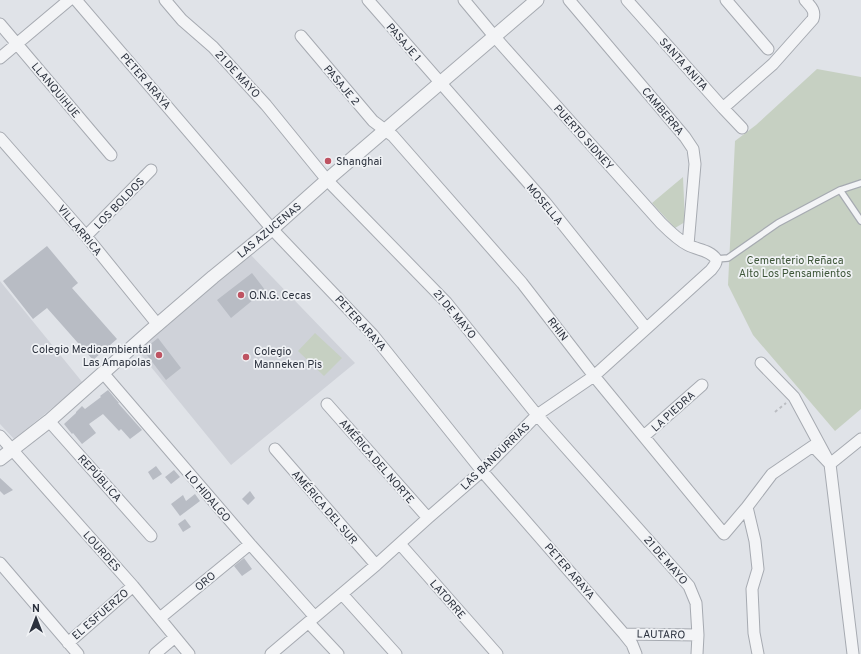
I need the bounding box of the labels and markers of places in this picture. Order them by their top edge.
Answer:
place label: Shanghai [336,155,382,169]
marker: Shanghai [323,156,333,166]
place label: O.N.G. Cecas [249,289,311,303]
marker: O.N.G. Cecas [236,290,246,300]
place label: Colegio Medioambiental Las Amapolas [32,343,151,370]
place label: Colegio Manneken Pis [254,345,322,372]
marker: Colegio Medioambiental Las Amapolas [154,350,164,360]
marker: Colegio Manneken Pis [241,352,251,362]

